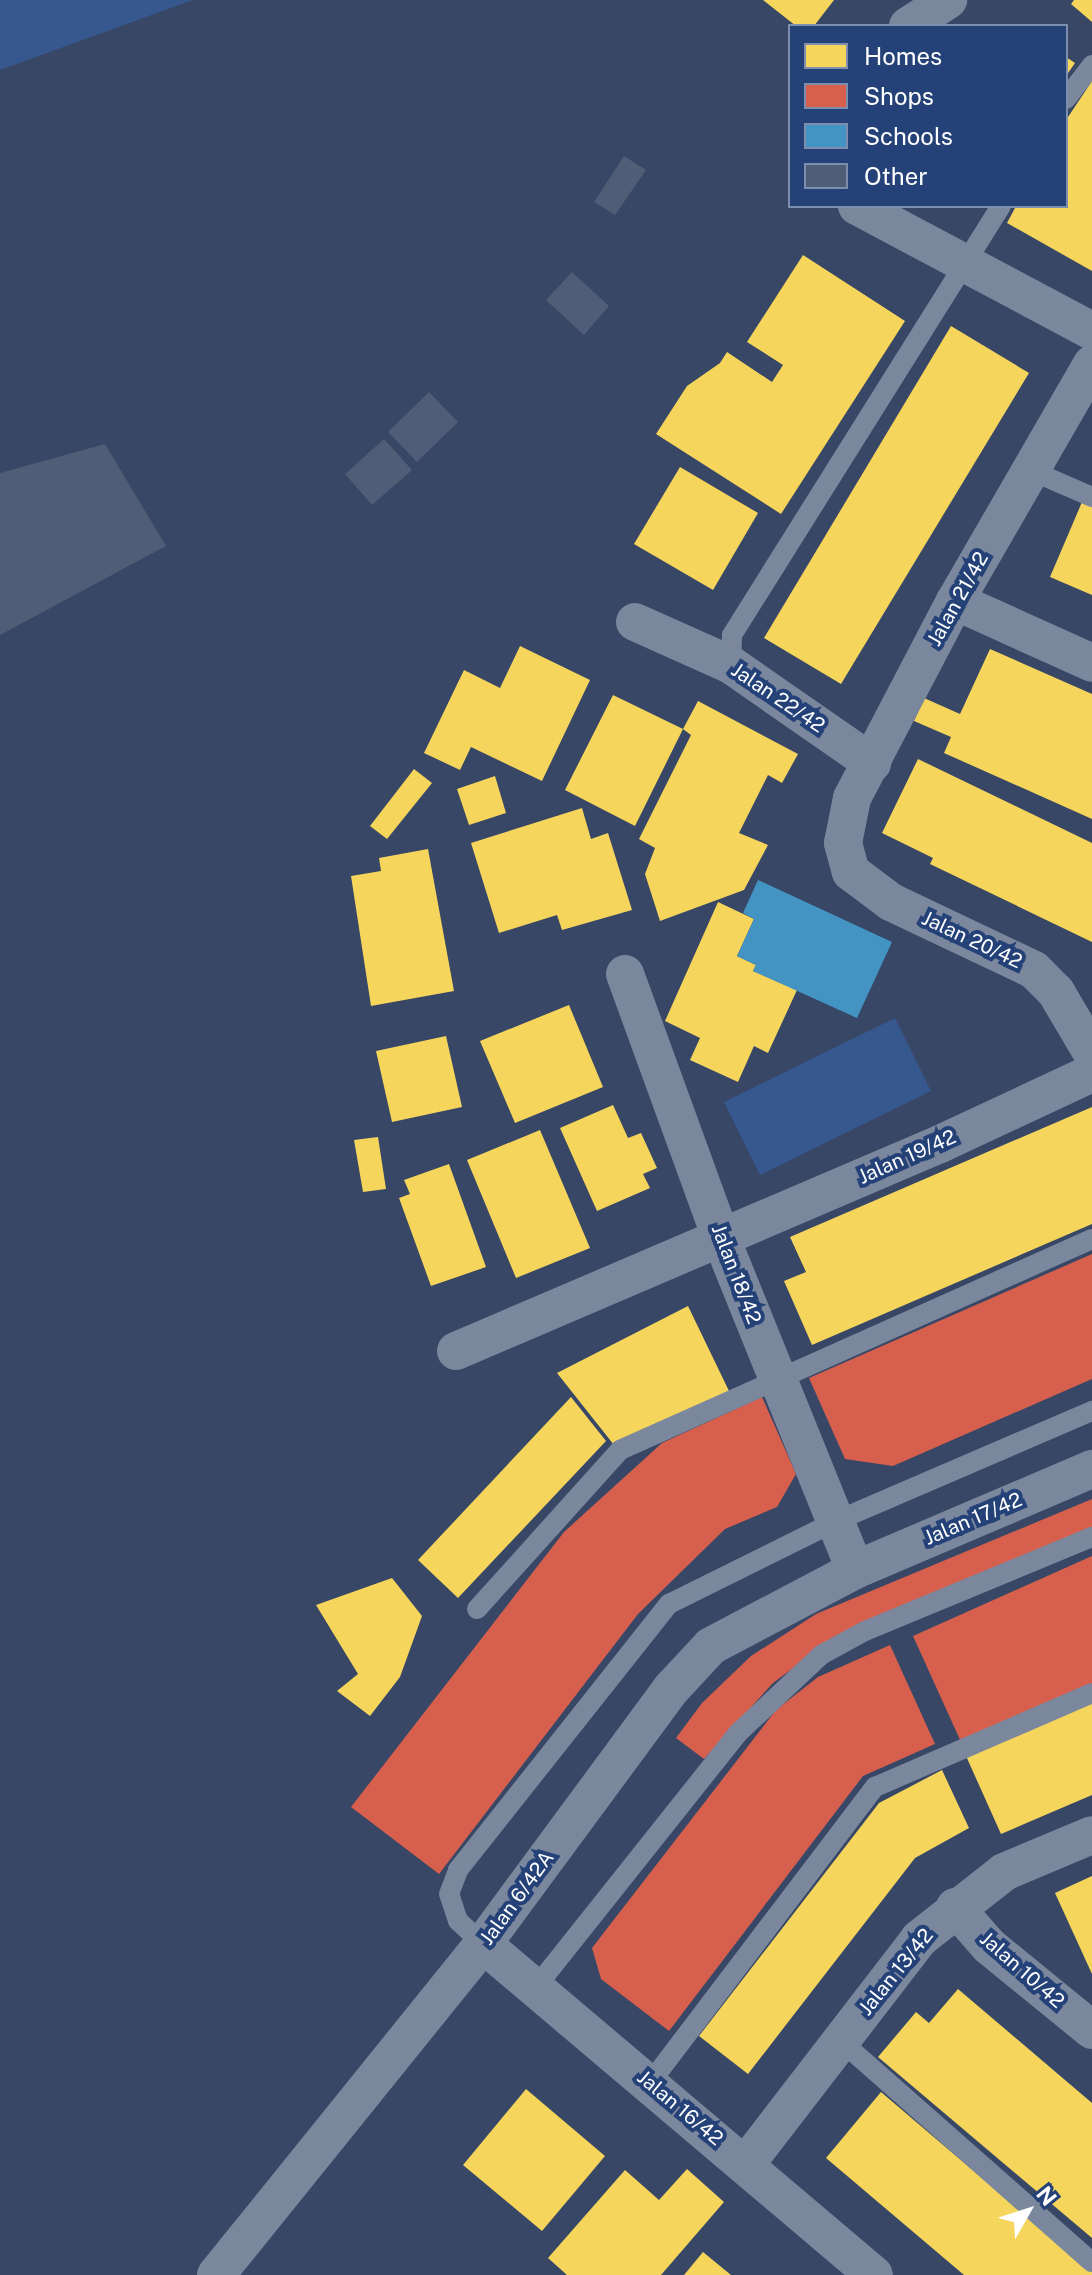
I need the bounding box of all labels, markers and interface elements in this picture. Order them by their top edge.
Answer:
legend [788,24,1068,208]
text: Homes [864,42,942,70]
text: Shops [864,82,934,110]
text: Schools [864,122,953,150]
text: Other [864,162,928,190]
street label: Jalan 21/42 [922,548,994,650]
street label: Jalan 22/42 [727,658,829,738]
street label: Jalan 20/42 [918,906,1026,974]
street label: Jalan 19/42 [854,1125,960,1189]
street label: Jalan 18/42 [706,1221,766,1327]
street label: Jalan 17/42 [920,1488,1026,1550]
street label: Jalan 6/42A [475,1846,559,1950]
street label: Jalan 13/42 [854,1924,938,2020]
street label: Jalan 10/42 [975,1927,1069,2013]
street label: Jalan 16/42 [632,2065,728,2151]
north arrow [988,2171,1068,2251]
text: N [1031,2181,1062,2211]

